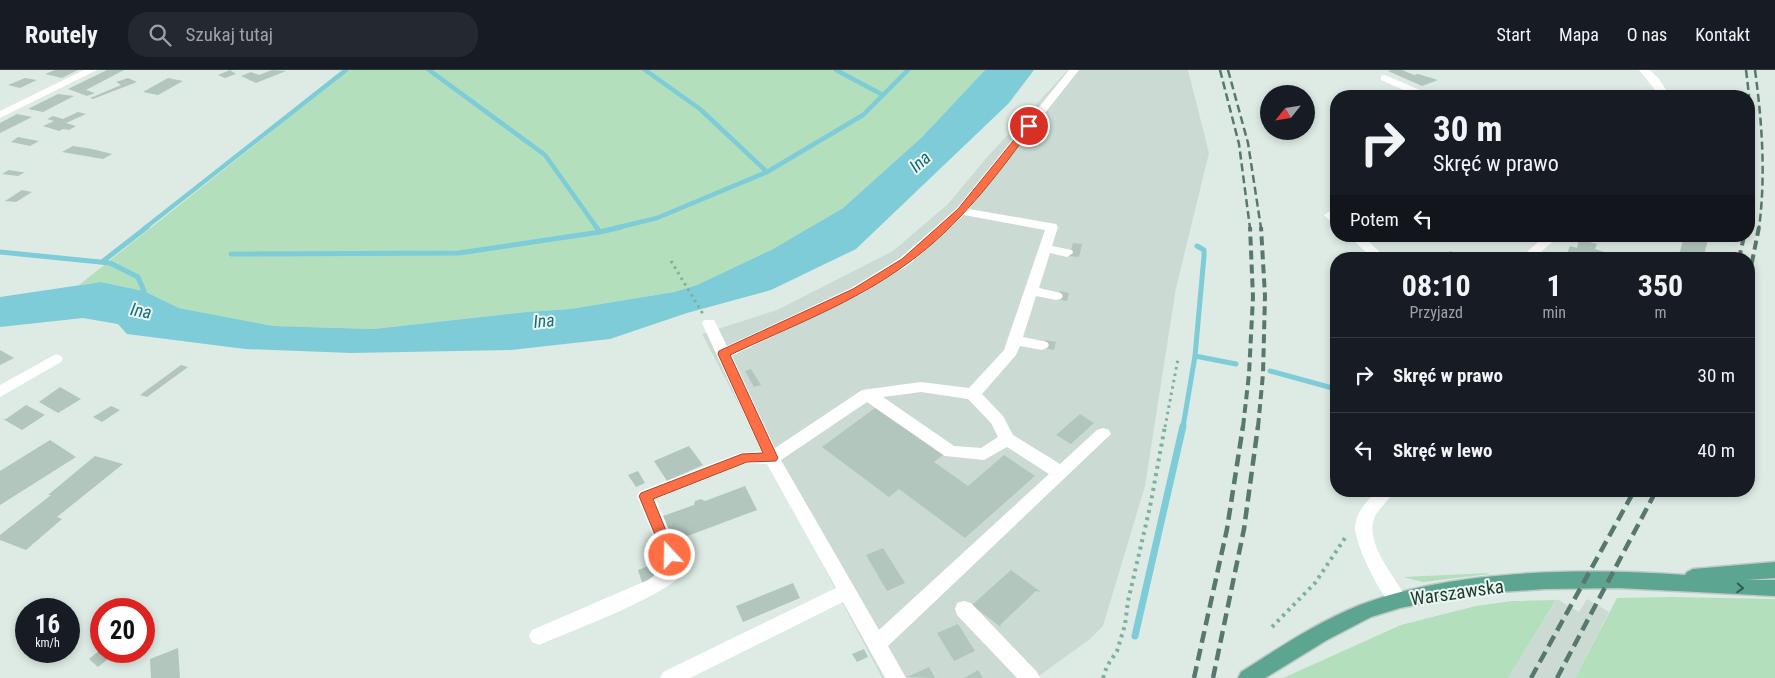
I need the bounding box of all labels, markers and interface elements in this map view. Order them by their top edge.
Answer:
search box [128,12,478,57]
text: Routely [25,21,98,49]
icon: search [146,21,174,49]
text: Szukaj tutaj [186,23,273,46]
text: Start [1497,24,1531,45]
text: Mapa [1559,24,1599,45]
text: O nas [1627,24,1667,45]
text: Kontakt [1695,24,1750,45]
north arrow [1260,85,1315,140]
map controls [1260,85,1315,140]
pin [1008,105,1050,147]
text: 30 m [1433,109,1502,150]
icon: right [1350,110,1415,175]
icon: arrive [1015,112,1043,140]
water label: Ina [905,147,935,177]
text: Skręć w prawo [1433,151,1559,176]
icon: left [1409,205,1437,233]
text: Potem [1350,208,1399,231]
text: 08:10 [1402,268,1471,303]
text: 1 [1547,268,1562,303]
text: 350 [1638,268,1683,303]
water label: Ina [129,298,154,323]
text: Przyjazd [1409,303,1463,322]
text: min [1542,303,1566,322]
text: m [1654,303,1666,322]
water label: Ina [532,309,555,332]
icon: right [1350,361,1378,389]
text: Skręć w prawo [1393,364,1503,387]
text: 30 m [1698,364,1735,387]
icon: left [1350,436,1378,464]
text: Skręć w lewo [1393,439,1492,462]
text: 40 m [1698,439,1735,462]
position arrow [643,528,695,580]
street label: Warszawska [1409,575,1505,610]
one-way arrow [1736,582,1744,593]
speed limit sign: 20 [90,598,155,663]
text: 16 [35,610,60,639]
text: km/h [35,636,60,650]

